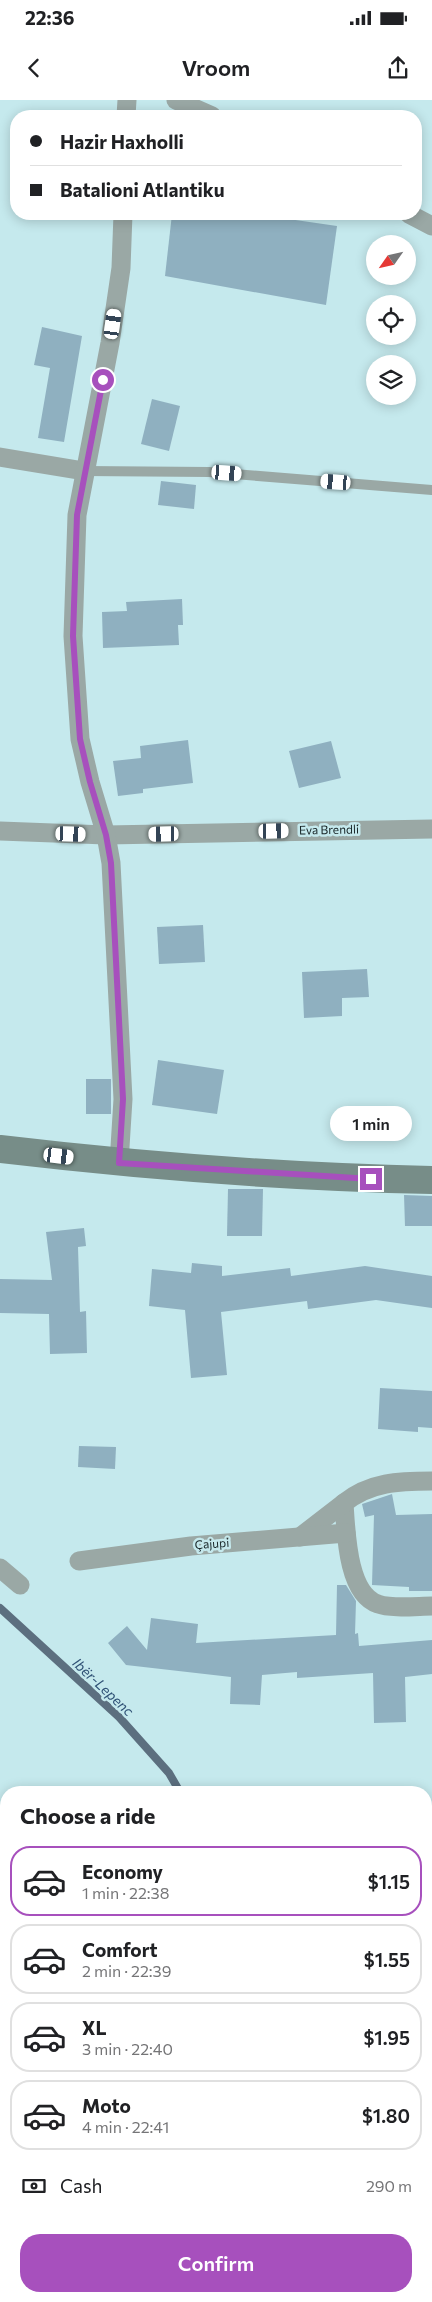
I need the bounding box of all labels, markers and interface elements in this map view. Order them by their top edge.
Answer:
text: 22:36 [25,6,74,29]
icon: back [20,54,48,82]
text: Vroom [182,54,250,81]
icon: share [384,54,412,82]
text: Hazir Haxholli [60,130,184,153]
text: Batalioni Atlantiku [60,178,225,201]
north arrow [366,235,416,285]
map controls [366,235,416,405]
button: locate [366,295,416,345]
car [103,308,122,340]
button: layers [366,355,416,405]
route start [92,369,114,391]
car [211,464,242,482]
car [320,473,351,491]
street label: Eva Brendli [299,821,359,837]
car [258,823,289,839]
car [55,826,86,842]
car [148,826,179,842]
callout: 1 min [330,1106,412,1142]
text: 1 min [352,1114,390,1133]
car [43,1147,74,1165]
route end [360,1168,382,1190]
street label: Çajupi [194,1535,230,1551]
water label: Ibër-Lepenc [69,1654,137,1719]
text: Choose a ride [20,1802,155,1829]
icon: car [22,1859,67,1904]
text: Economy [82,1860,163,1883]
text: $1.15 [368,1870,410,1893]
text: 1 min · 22:38 [82,1883,169,1902]
icon: car [22,1937,67,1982]
text: Comfort [82,1938,158,1961]
text: $1.55 [364,1948,410,1971]
text: 2 min · 22:39 [82,1961,171,1980]
icon: car [22,2015,67,2060]
text: XL [82,2016,107,2039]
text: $1.95 [363,2026,410,2049]
text: 3 min · 22:40 [82,2039,173,2058]
icon: car [22,2093,67,2138]
text: Moto [82,2094,131,2117]
text: $1.80 [362,2104,410,2127]
text: 4 min · 22:41 [82,2117,169,2136]
icon: cash [20,2172,48,2200]
text: Cash [60,2174,102,2197]
text: 290 m [366,2176,412,2195]
button: Confirm [20,2234,412,2292]

